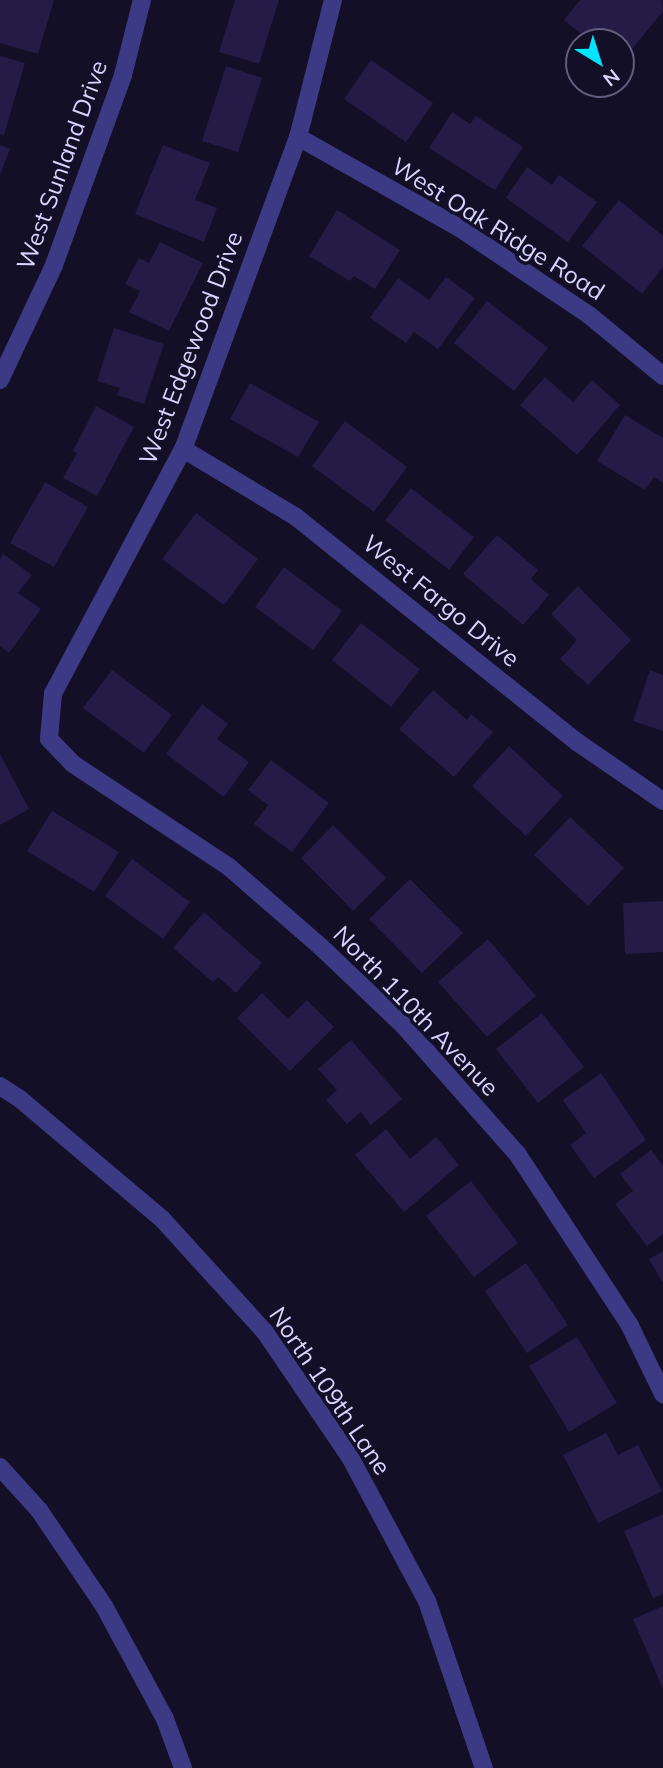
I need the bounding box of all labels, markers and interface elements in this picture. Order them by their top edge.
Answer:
north arrow [565,28,635,98]
street label: West Sunland Drive [11,56,113,274]
text: N [599,64,625,92]
street label: West Oak Ridge Road [386,152,610,306]
street label: West Edgewood Drive [133,227,249,469]
street label: West Fargo Drive [357,529,525,673]
street label: North 110th Avenue [327,920,505,1102]
street label: North 109th Lane [263,1302,397,1480]

